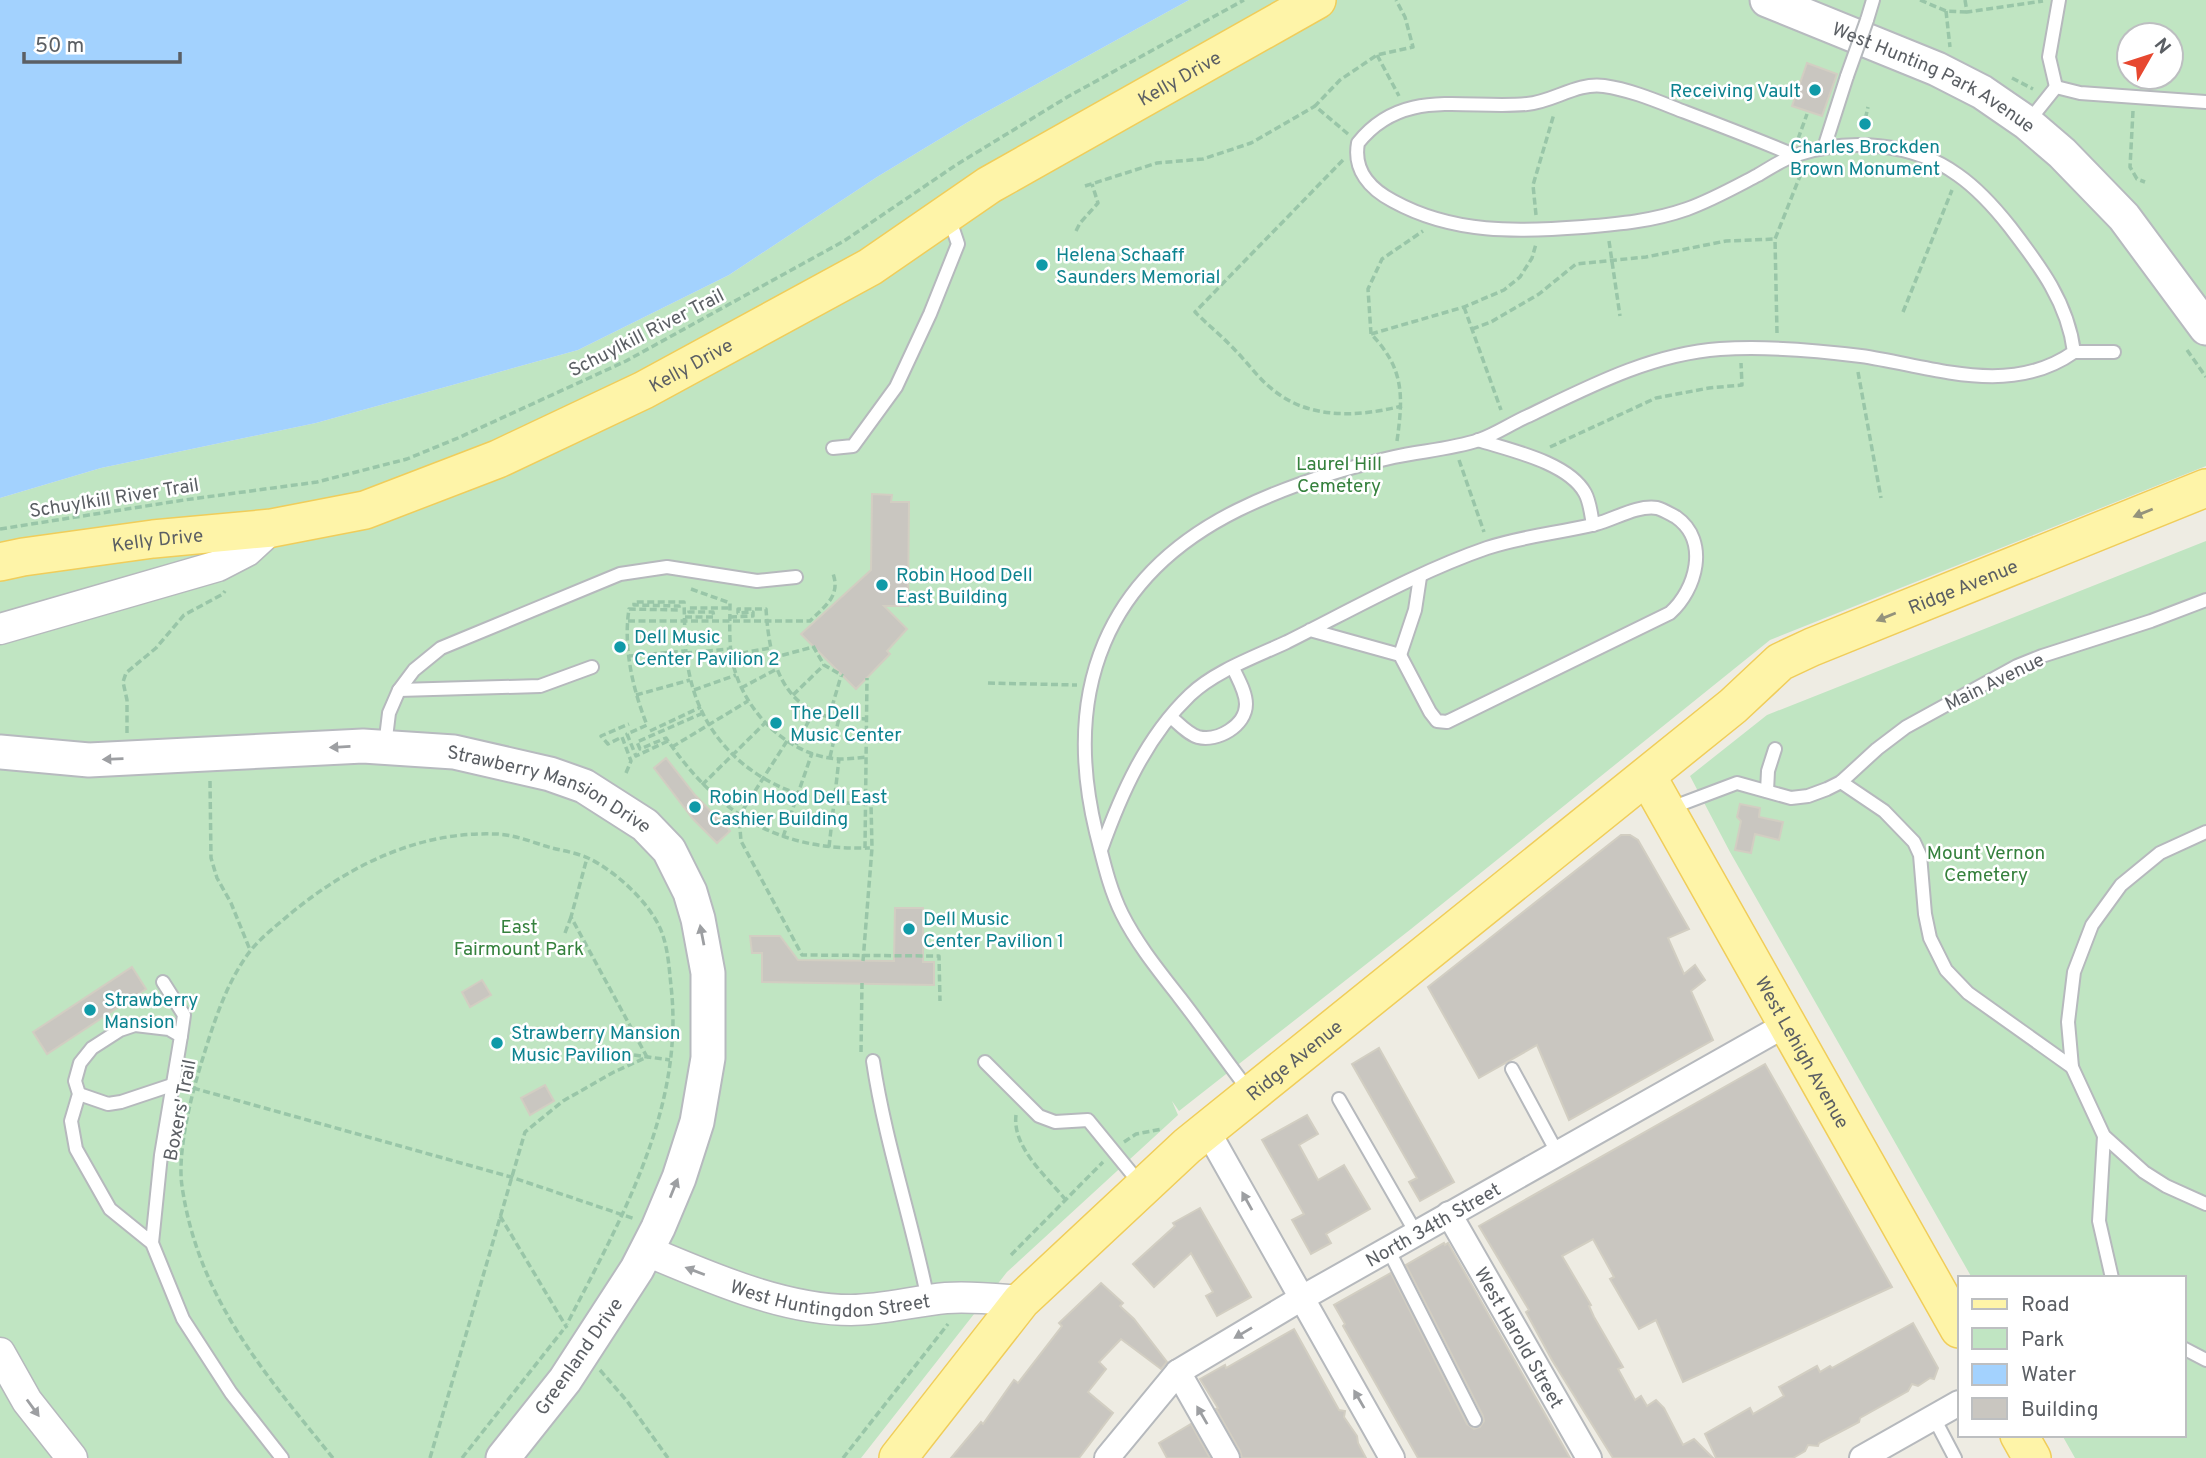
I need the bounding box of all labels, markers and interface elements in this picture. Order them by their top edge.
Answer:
street label: West Hunting Park Avenue [1828,18,2039,139]
scale bar [24,21,180,65]
north arrow [2115,21,2185,91]
text: 50 m [35,33,84,60]
text: N [2148,34,2175,59]
street label: Kelly Drive [1134,47,1226,113]
place label: Receiving Vault [1670,80,1801,104]
marker: Receiving Vault [1807,82,1823,98]
marker: Charles Brockden Brown Monument [1857,116,1873,132]
place label: Charles Brockden Brown Monument [1790,136,1940,182]
place label: Helena Schaaff Saunders Memorial [1056,244,1221,290]
marker: Helena Schaaff Saunders Memorial [1034,257,1050,273]
street label: Schuylkill River Trail [565,284,729,383]
street label: Kelly Drive [645,334,738,399]
park label: Laurel Hill Cemetery [1296,453,1382,499]
street label: Schuylkill River Trail [28,474,201,524]
one-way arrow [2132,508,2153,519]
street label: Kelly Drive [110,524,204,559]
street label: Ridge Avenue [1905,555,2022,621]
place label: Robin Hood Dell East Building [896,564,1033,610]
marker: Robin Hood Dell East Building [874,577,890,593]
one-way arrow [1876,611,1897,622]
place label: Dell Music Center Pavilion 2 [634,626,780,672]
marker: Dell Music Center Pavilion 2 [612,639,628,655]
street label: Main Avenue [1941,648,2048,717]
place label: The Dell Music Center [790,702,902,748]
marker: The Dell Music Center [768,715,784,731]
one-way arrow [329,742,351,753]
street label: Strawberry Mansion Drive [447,742,656,839]
one-way arrow [101,753,123,764]
place label: Robin Hood Dell East Cashier Building [709,786,887,832]
marker: Robin Hood Dell East Cashier Building [687,799,703,815]
park label: Mount Vernon Cemetery [1927,842,2045,888]
place label: Dell Music Center Pavilion 1 [923,908,1064,954]
park label: East Fairmount Park [454,916,584,962]
marker: Dell Music Center Pavilion 1 [901,921,917,937]
one-way arrow [696,924,707,946]
street label: West Lehigh Avenue [1749,973,1854,1133]
place label: Strawberry Mansion [104,989,198,1035]
marker: Strawberry Mansion [82,1002,98,1018]
street label: Ridge Avenue [1242,1015,1348,1107]
place label: Strawberry Mansion Music Pavilion [511,1022,680,1068]
marker: Strawberry Mansion Music Pavilion [489,1035,505,1051]
street label: Boxers' Trail [159,1058,203,1163]
one-way arrow [669,1178,680,1199]
street label: North 34th Street [1362,1178,1505,1274]
one-way arrow [1241,1191,1253,1210]
street label: West Harold Street [1468,1263,1568,1413]
one-way arrow [684,1265,705,1276]
street label: West Huntingdon Street [727,1275,932,1324]
legend [1958,1276,2185,1437]
text: Road [2021,1292,2070,1319]
street label: Greenland Drive [530,1294,629,1421]
one-way arrow [1234,1327,1253,1339]
text: Park [2021,1327,2064,1354]
text: Water [2021,1362,2076,1389]
one-way arrow [1353,1389,1365,1408]
text: Building [2021,1397,2099,1424]
one-way arrow [26,1399,40,1417]
one-way arrow [1196,1405,1208,1425]

